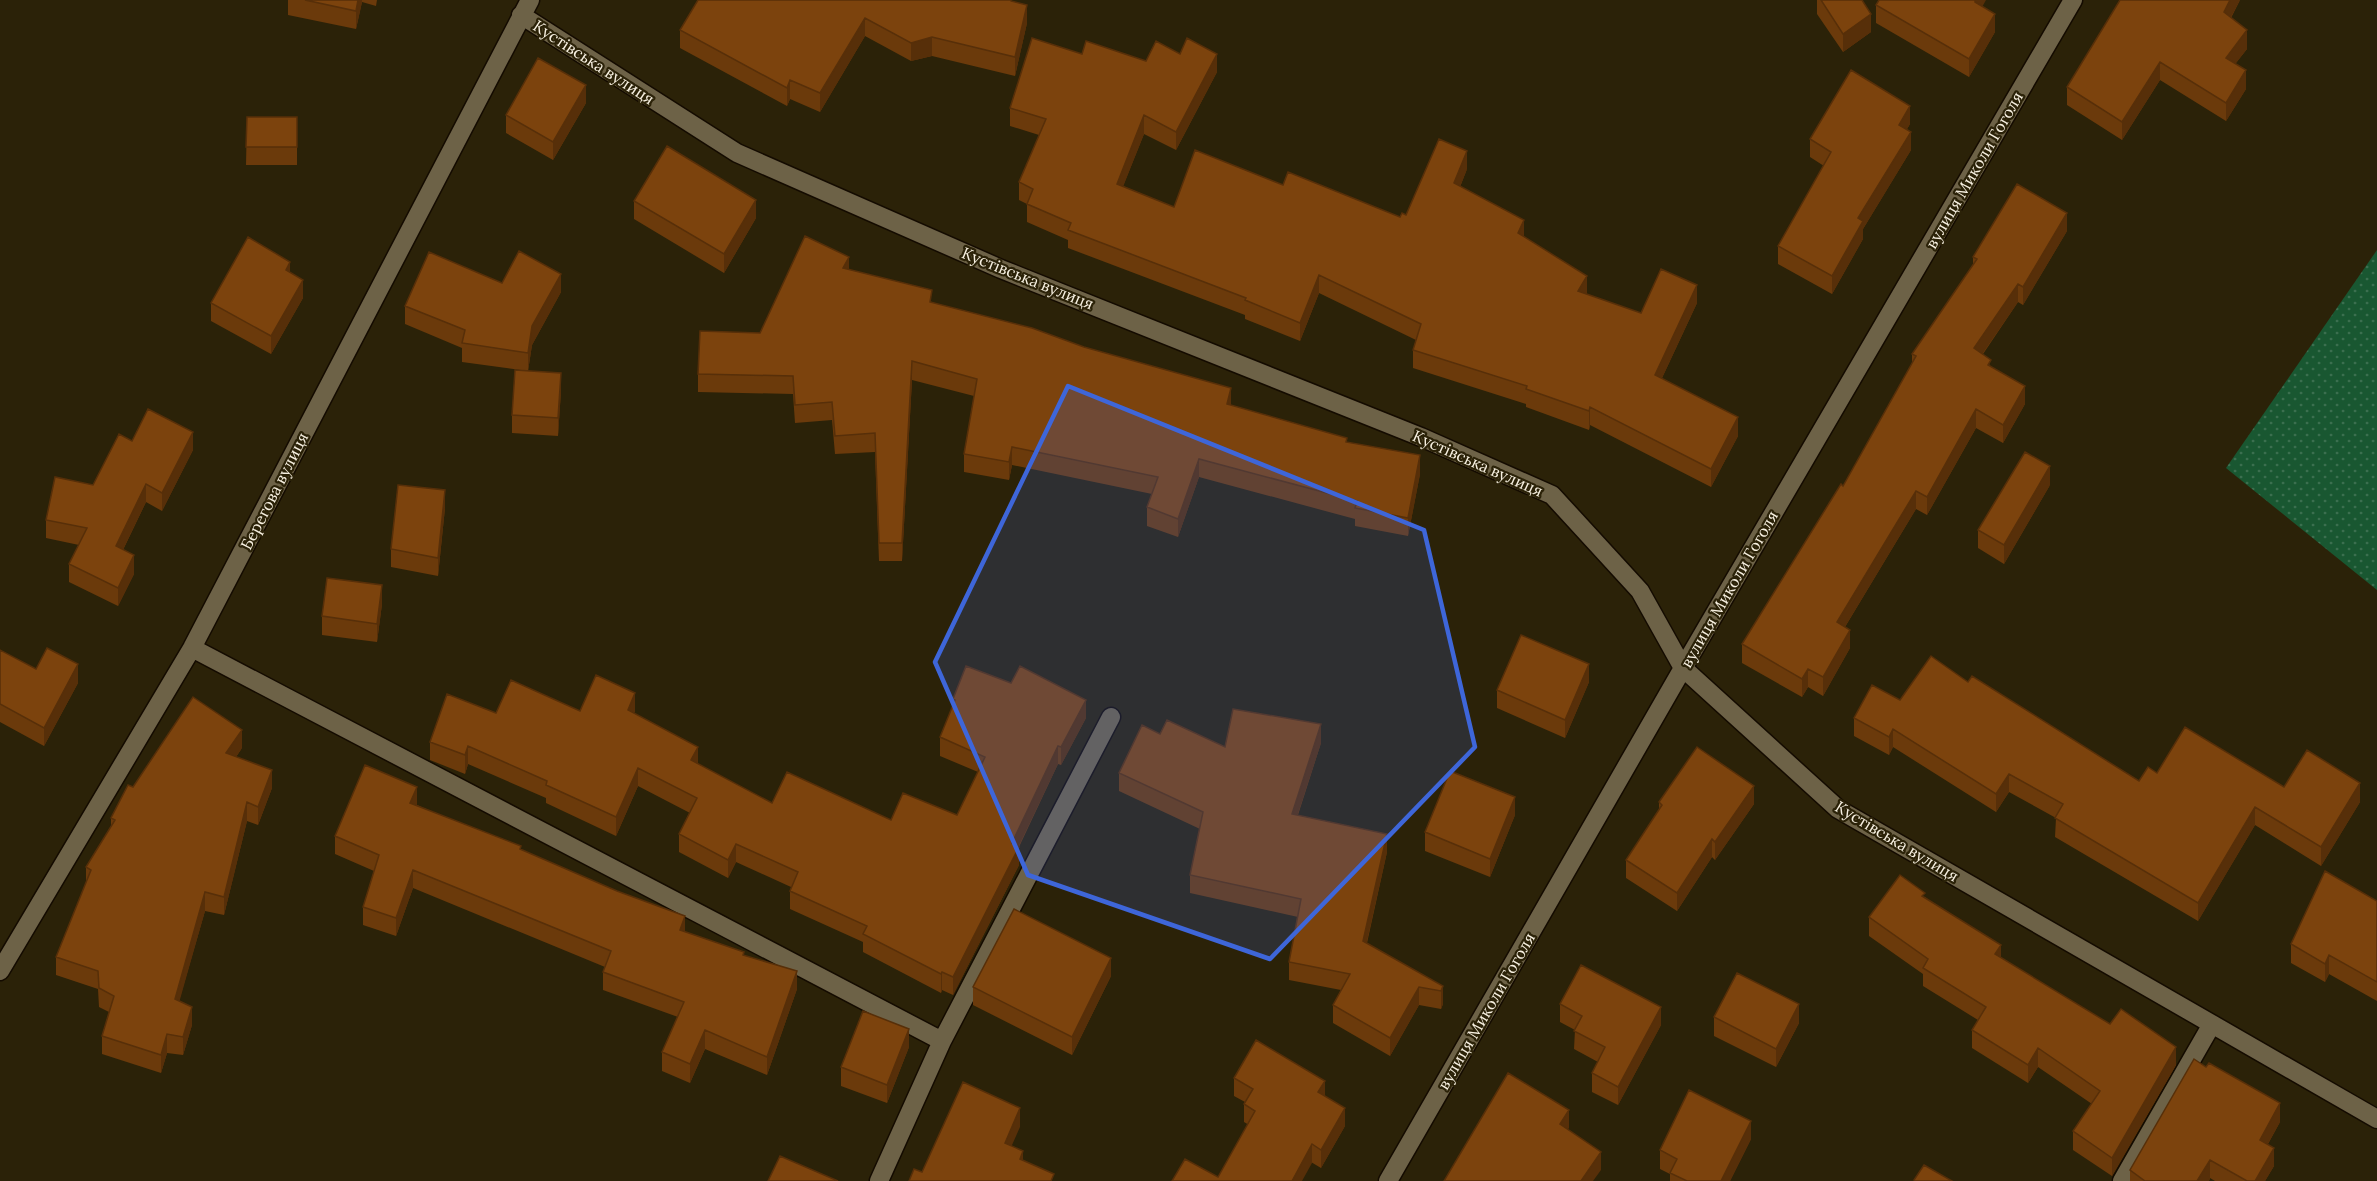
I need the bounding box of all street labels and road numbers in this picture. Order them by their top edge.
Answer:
street label: Кустівська вулиця [530,15,658,109]
street label: вулиця Миколи Гоголя [1921,88,2027,252]
street label: Кустівська вулиця [959,242,1097,314]
street label: Кустівська вулиця [1410,425,1546,501]
street label: Берегова вулиця [236,429,312,553]
street label: вулиця Миколи Гоголя [1676,507,1782,671]
street label: Кустівська вулиця [1832,796,1962,886]
street label: вулиця Миколи Гоголя [1433,929,1539,1093]

